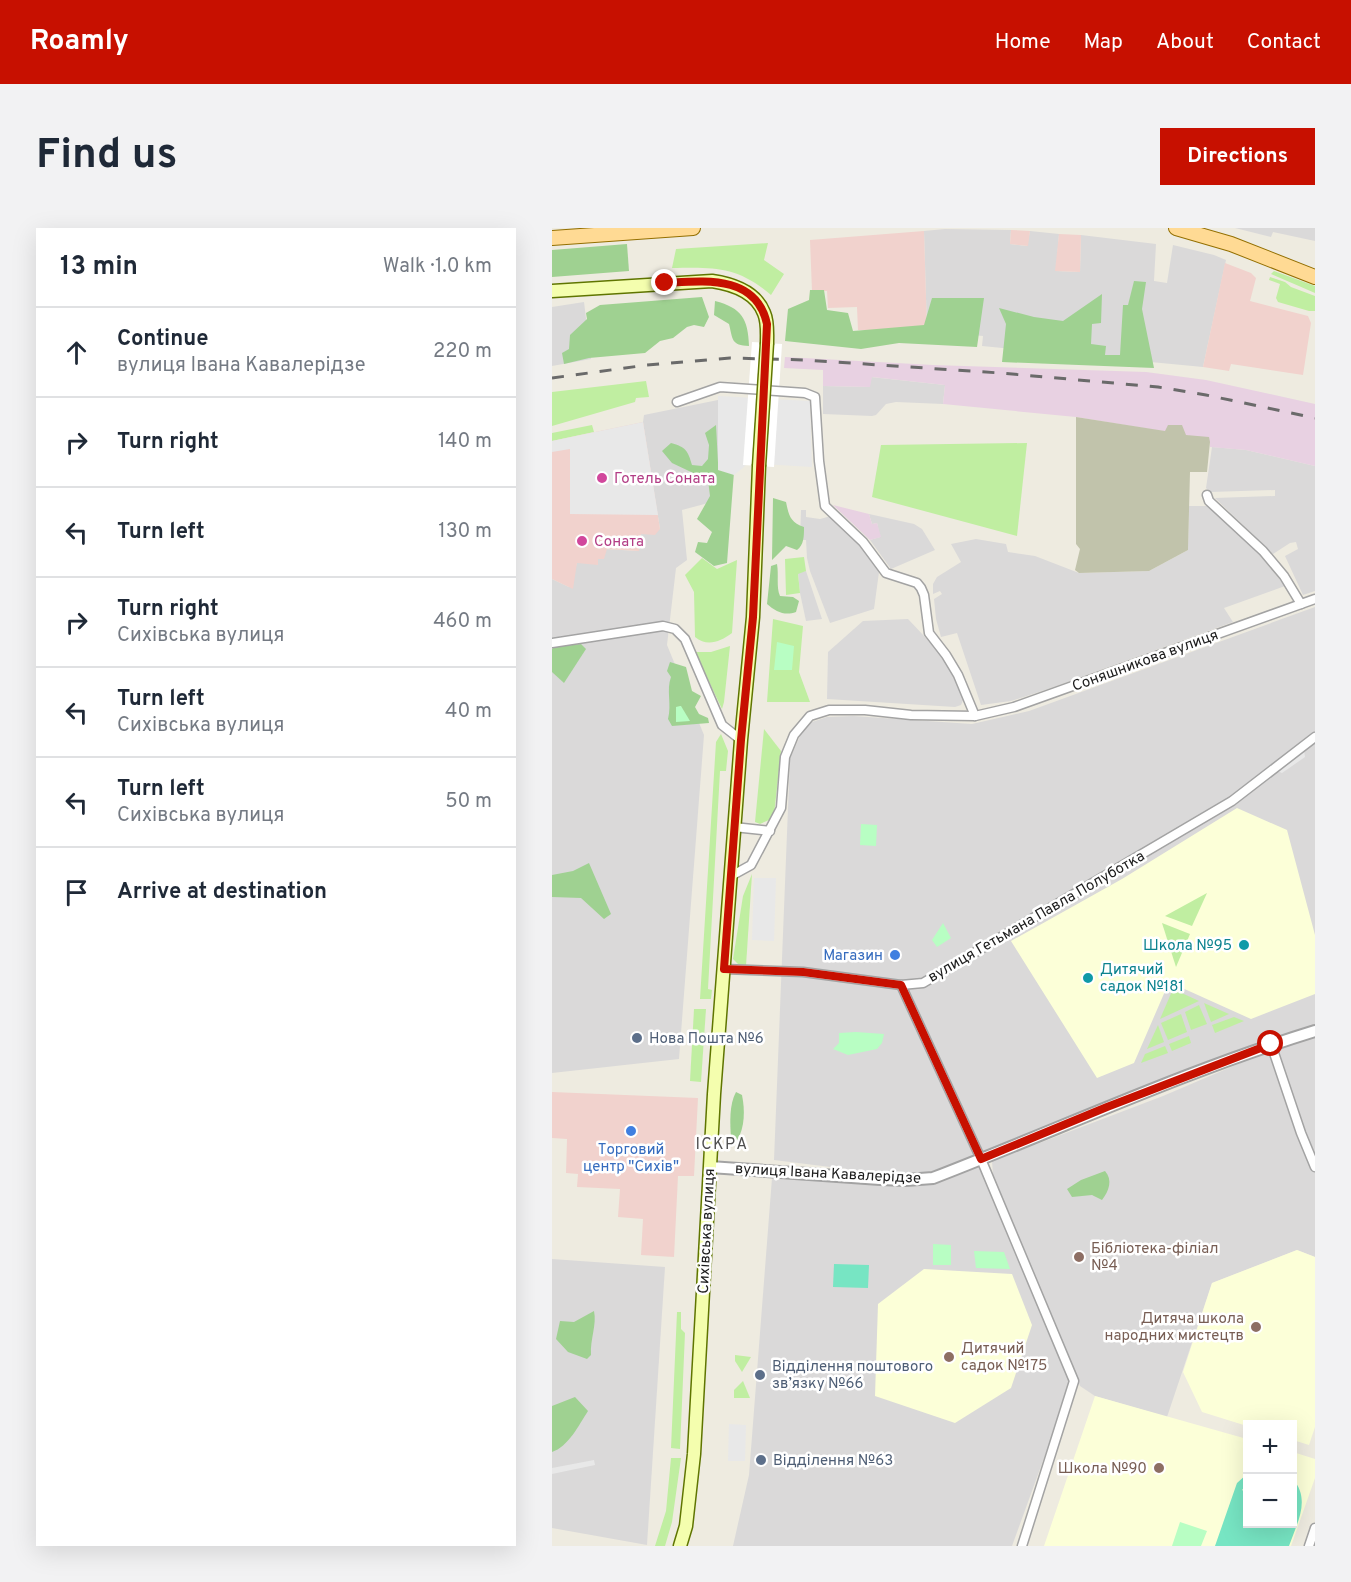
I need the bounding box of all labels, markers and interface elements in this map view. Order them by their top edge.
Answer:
text: Roamly [30,24,129,60]
text: Home [995,29,1051,56]
text: Map [1084,29,1123,56]
text: About [1156,29,1214,56]
text: Contact [1247,29,1321,56]
button: Directions [1160,128,1315,185]
text: Find us [36,130,177,183]
text: 13 min [60,251,138,284]
text: Walk · 1.0 km [383,254,492,280]
route end [651,269,677,295]
text: Continue [117,326,208,353]
icon: ahead [60,336,93,369]
text: 220 m [433,339,492,365]
text: вулиця Івана Кавалерідзе [117,353,366,379]
icon: right [60,426,93,459]
text: Turn right [117,429,219,456]
text: 140 m [438,429,492,455]
place label: Готель Соната [614,470,715,489]
marker: Готель Соната [595,471,609,485]
icon: left [60,516,93,549]
text: Turn left [117,519,205,546]
text: 130 m [438,519,492,545]
place label: Соната [594,533,644,552]
marker: Соната [575,534,589,548]
text: Turn right [117,596,219,623]
icon: right [60,606,93,639]
text: 460 m [433,609,492,635]
text: Сихівська вулиця [117,623,284,649]
street label: Соняшникова вулиця [1070,626,1221,697]
text: Turn left [117,686,205,713]
icon: left [60,696,93,729]
text: 40 m [445,699,492,725]
text: Сихівська вулиця [117,713,284,739]
text: Turn left [117,776,205,803]
icon: left [60,786,93,819]
text: 50 m [445,789,492,815]
text: Сихівська вулиця [117,803,284,829]
street label: вулиця Гетьмана Павла Полуботка [925,847,1149,987]
icon: arrive [60,876,93,909]
text: Arrive at destination [117,879,327,906]
place label: Школа №95 [1143,937,1232,956]
marker: Школа №95 [1237,938,1251,952]
place label: Магазин [823,947,883,966]
marker: Магазин [888,948,902,962]
place label: Дитячий садок №181 [1100,961,1184,997]
marker: Дитячий садок №181 [1081,971,1095,985]
place label: Нова Пошта №6 [649,1030,764,1049]
route start [1257,1030,1283,1056]
marker: Нова Пошта №6 [630,1031,644,1045]
marker: Tорговий центр "Сихів" [624,1124,638,1138]
district label: ІСКРА [695,1135,749,1155]
place label: Tорговий центр "Сихів" [583,1141,679,1177]
street label: вулиця Івана Кавалерідзе [734,1160,921,1189]
street label: Сихівська вулиця [695,1168,720,1294]
place label: Бібліотека-філіал №4 [1091,1240,1219,1276]
marker: Бібліотека-філіал №4 [1072,1250,1086,1264]
place label: Дитяча школа народних мистецтв [1105,1310,1244,1346]
marker: Дитяча школа народних мистецтв [1249,1320,1263,1334]
place label: Дитячий садок №175 [961,1340,1047,1376]
marker: Дитячий садок №175 [942,1350,956,1364]
place label: Відділення поштового зв’язку №66 [772,1358,933,1394]
marker: Відділення поштового зв’язку №66 [753,1368,767,1382]
map controls [1243,1420,1297,1528]
button: + [1243,1420,1297,1474]
place label: Відділення №63 [773,1452,893,1471]
marker: Відділення №63 [754,1453,768,1467]
place label: Школа №90 [1058,1460,1147,1479]
marker: Школа №90 [1152,1461,1166,1475]
button: − [1243,1474,1297,1528]

